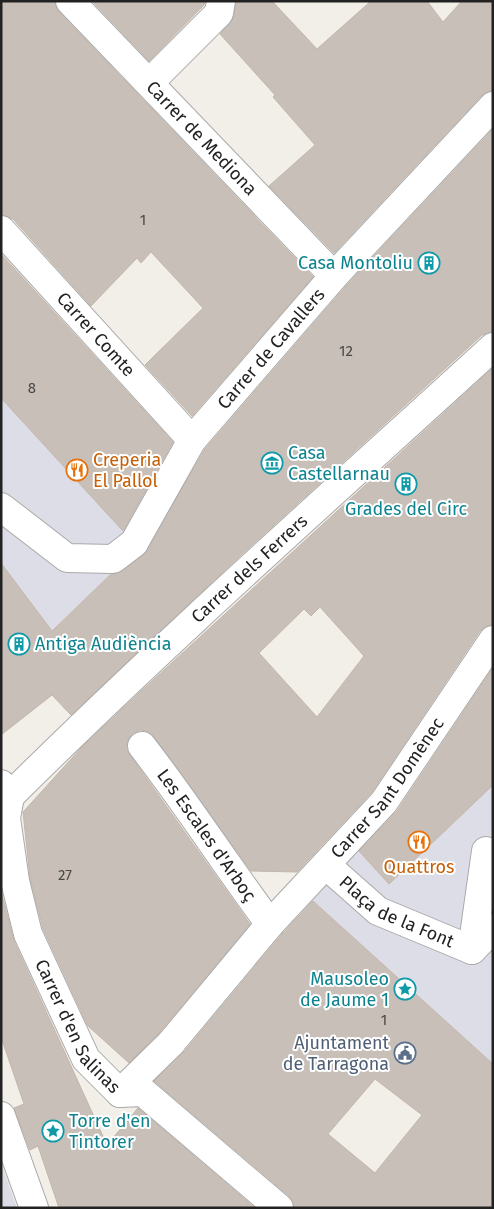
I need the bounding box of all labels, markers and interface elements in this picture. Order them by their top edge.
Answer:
street label: Carrer de Mediona [142,76,262,200]
house number: 1 [140,211,146,229]
building icon: Casa Montoliu [417,251,441,275]
place label: Casa Montoliu [298,252,413,274]
street label: Carrer de Cavallers [213,284,329,414]
street label: Carrer Comte [52,288,140,381]
house number: 12 [339,342,353,360]
house number: 8 [28,379,36,397]
place label: Casa Castellarnau [288,442,390,485]
place label: Creperia El Pallol [93,449,161,492]
museum icon: Casa Castellarnau [260,451,284,475]
restaurant icon: Creperia El Pallol [65,458,89,482]
building icon: Grades del Circ [394,472,418,496]
place label: Grades del Circ [345,498,467,520]
street label: Carrer dels Ferrers [187,510,312,628]
building icon: Antiga Audiència [7,632,31,656]
place label: Antiga Audiència [35,633,171,655]
street label: Carrer Sant Domènec [326,713,449,863]
street label: Les Escales d'Arboç [152,765,261,906]
restaurant icon: Quattros [407,830,431,854]
place label: Quattros [383,856,455,878]
house number: 27 [58,866,72,884]
street label: Plaça de la Font [335,871,458,952]
street label: Carrer d'en Salinas [30,956,125,1098]
place label: Mausoleo de Jaume 1 [300,968,389,1011]
place icon: Mausoleo de Jaume 1 [393,977,417,1001]
house number: 1 [381,1011,387,1029]
place label: Ajuntament de Tarragona [283,1032,389,1075]
public building icon: Ajuntament de Tarragona [393,1041,417,1065]
place label: Torre d'en Tintorer [69,1110,151,1153]
place icon: Torre d'en Tintorer [41,1119,65,1143]

